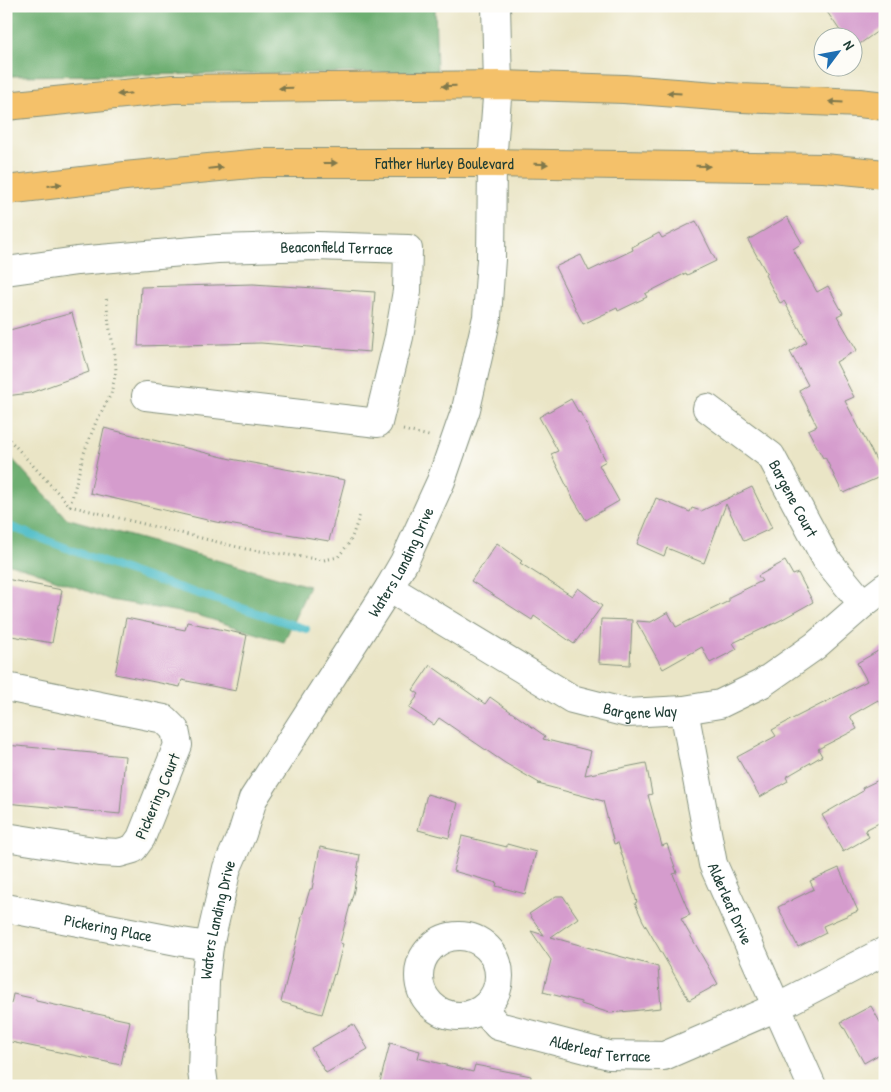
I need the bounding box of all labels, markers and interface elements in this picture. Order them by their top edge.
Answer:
north arrow [814,28,864,78]
text: N [839,37,860,54]
one-way arrow [441,82,457,90]
one-way arrow [278,84,294,92]
one-way arrow [666,88,682,96]
one-way arrow [116,90,132,98]
one-way arrow [828,98,844,106]
street label: Father Hurley Boulevard [374,152,514,174]
one-way arrow [322,159,338,167]
one-way arrow [533,160,549,168]
one-way arrow [696,162,712,170]
one-way arrow [209,163,225,171]
one-way arrow [47,181,63,189]
street label: Beaconfield Terrace [280,235,394,260]
street label: Bargene Court [764,456,823,541]
street label: Waters Landing Drive [362,503,439,621]
street label: Bargene Way [601,696,678,724]
street label: Pickering Court [129,749,185,842]
street label: Waters Landing Drive [194,855,241,980]
street label: Alderleaf Drive [703,859,759,948]
street label: Pickering Place [62,908,155,947]
street label: Alderleaf Terrace [548,1029,652,1067]

